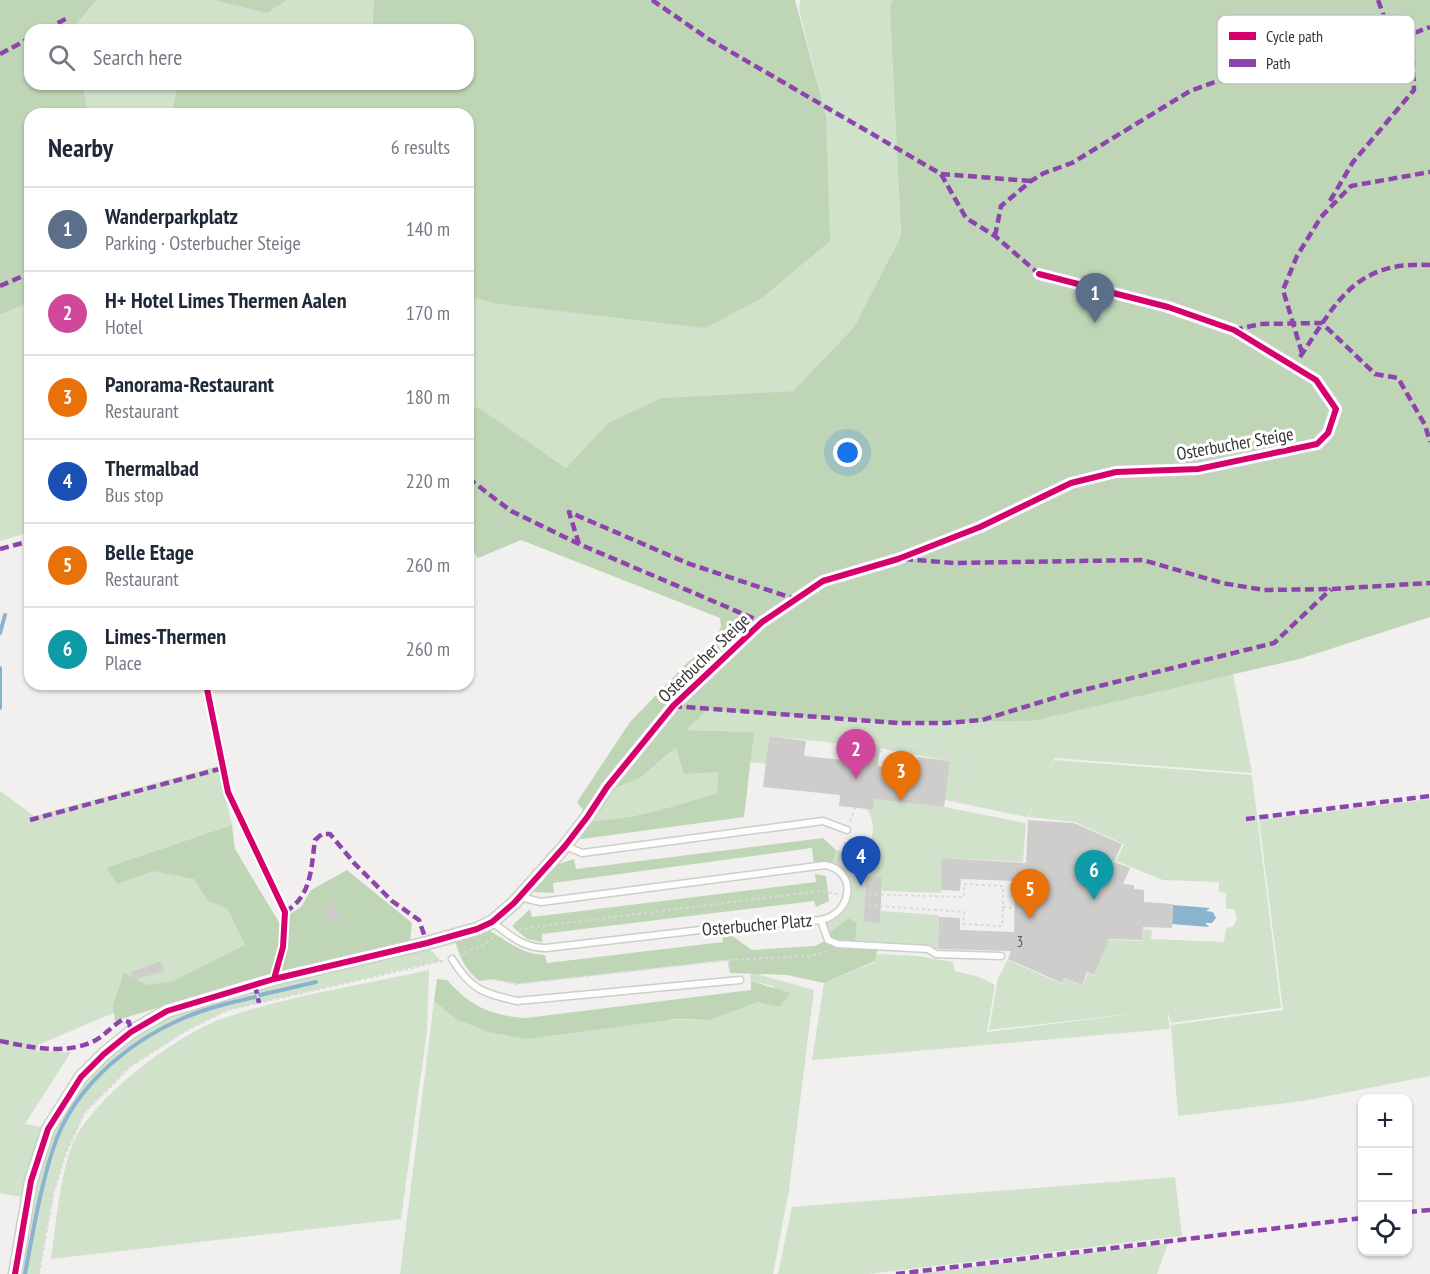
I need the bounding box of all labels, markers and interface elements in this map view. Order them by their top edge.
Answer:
legend [1217,15,1415,84]
search box [24,24,474,90]
text: Cycle path [1266,26,1323,46]
icon: search [45,41,78,74]
text: Search here [93,43,182,71]
text: Path [1266,53,1291,73]
text: Nearby [48,131,113,164]
text: 6 results [391,134,450,160]
text: Wanderparkplatz [105,202,238,230]
text: 1 [63,216,72,242]
text: 140 m [406,216,450,242]
text: Parking · Osterbucher Steige [105,230,301,256]
pin: 1 [1076,274,1114,323]
text: H+ Hotel Limes Thermen Aalen [105,286,347,314]
text: 2 [63,300,72,326]
text: 170 m [406,300,450,326]
text: Hotel [105,314,143,340]
text: Panorama-Restaurant [105,370,274,398]
text: 3 [63,384,72,410]
text: 180 m [406,384,450,410]
text: Restaurant [105,398,179,424]
street label: Osterbucher Steige [1175,422,1295,465]
your location [833,438,862,467]
text: Thermalbad [105,454,199,482]
text: 4 [63,468,72,494]
text: 220 m [406,468,450,494]
text: Bus stop [105,482,164,508]
text: Belle Etage [105,538,194,566]
text: 5 [63,552,72,578]
text: 260 m [406,552,450,578]
text: Restaurant [105,566,179,592]
street label: Osterbucher Steige [653,608,754,707]
text: Limes-Thermen [105,622,226,650]
text: 6 [63,636,72,662]
text: 260 m [406,636,450,662]
text: Place [105,650,142,676]
pin: 2 [836,730,876,779]
pin: 3 [882,752,920,801]
pin: 4 [842,836,880,886]
pin: 6 [1074,850,1114,900]
pin: 5 [1010,870,1050,919]
street label: Osterbucher Platz [701,908,813,941]
house number: 3 [1017,932,1023,951]
map controls [1358,1094,1412,1256]
button: + [1358,1094,1412,1148]
button: − [1358,1148,1412,1202]
button: locate [1358,1202,1412,1256]

